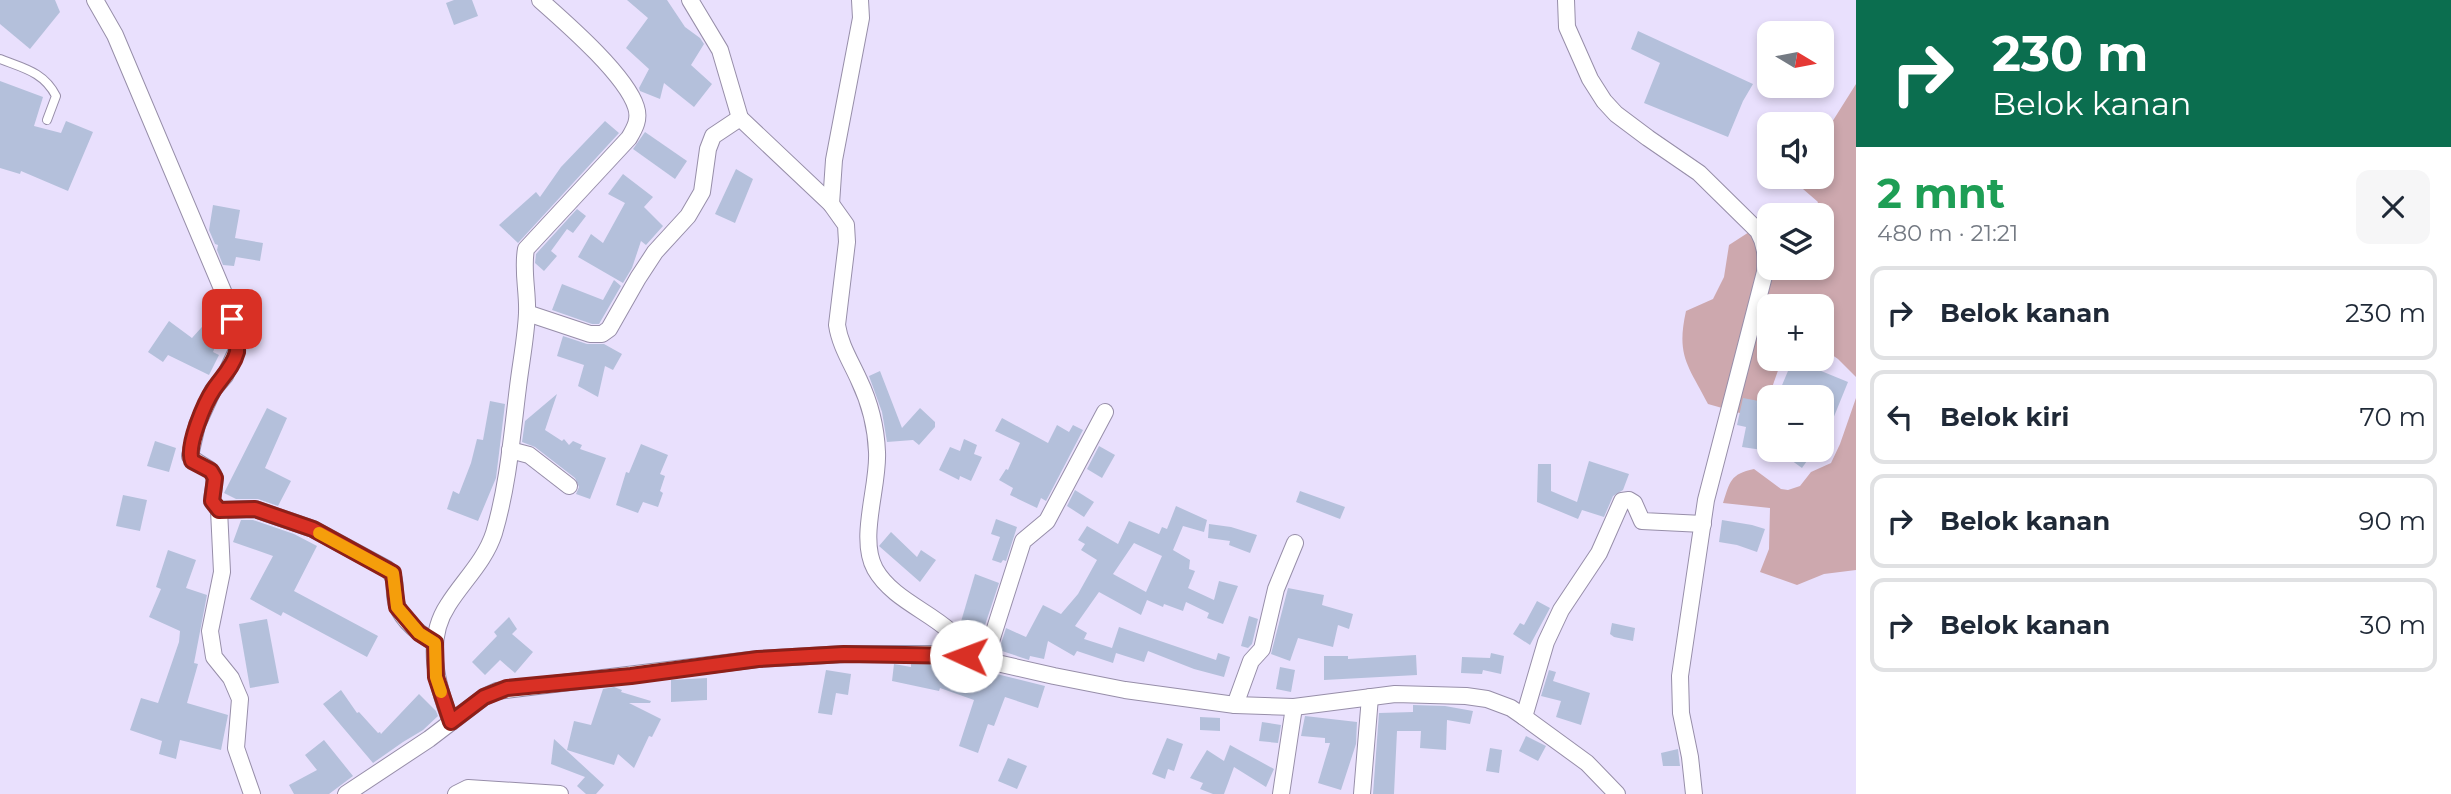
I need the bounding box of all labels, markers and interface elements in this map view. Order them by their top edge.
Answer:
north arrow [1757,21,1834,98]
map controls [1757,21,1834,462]
text: 230 m [1992,24,2148,83]
icon: right [1877,28,1968,119]
text: Belok kanan [1992,84,2192,123]
button: sound [1757,112,1834,189]
text: 2 mnt [1877,167,2005,219]
button: close [2356,170,2430,244]
button: layers [1757,203,1834,280]
text: 480 m · 21:21 [1877,219,2018,247]
pin [202,289,262,349]
button: + [1757,294,1834,371]
icon: right [1881,294,1919,332]
text: Belok kanan [1940,297,2110,329]
text: 230 m [2345,297,2426,329]
icon: arrive [213,300,251,338]
button: − [1757,385,1834,462]
icon: left [1881,398,1919,436]
text: Belok kiri [1940,401,2069,433]
text: 70 m [2360,401,2426,433]
icon: right [1881,502,1919,540]
text: Belok kanan [1940,505,2110,537]
text: 90 m [2359,505,2426,537]
icon: right [1881,606,1919,644]
text: Belok kanan [1940,609,2110,641]
text: 30 m [2360,609,2426,641]
position arrow [929,619,1003,693]

